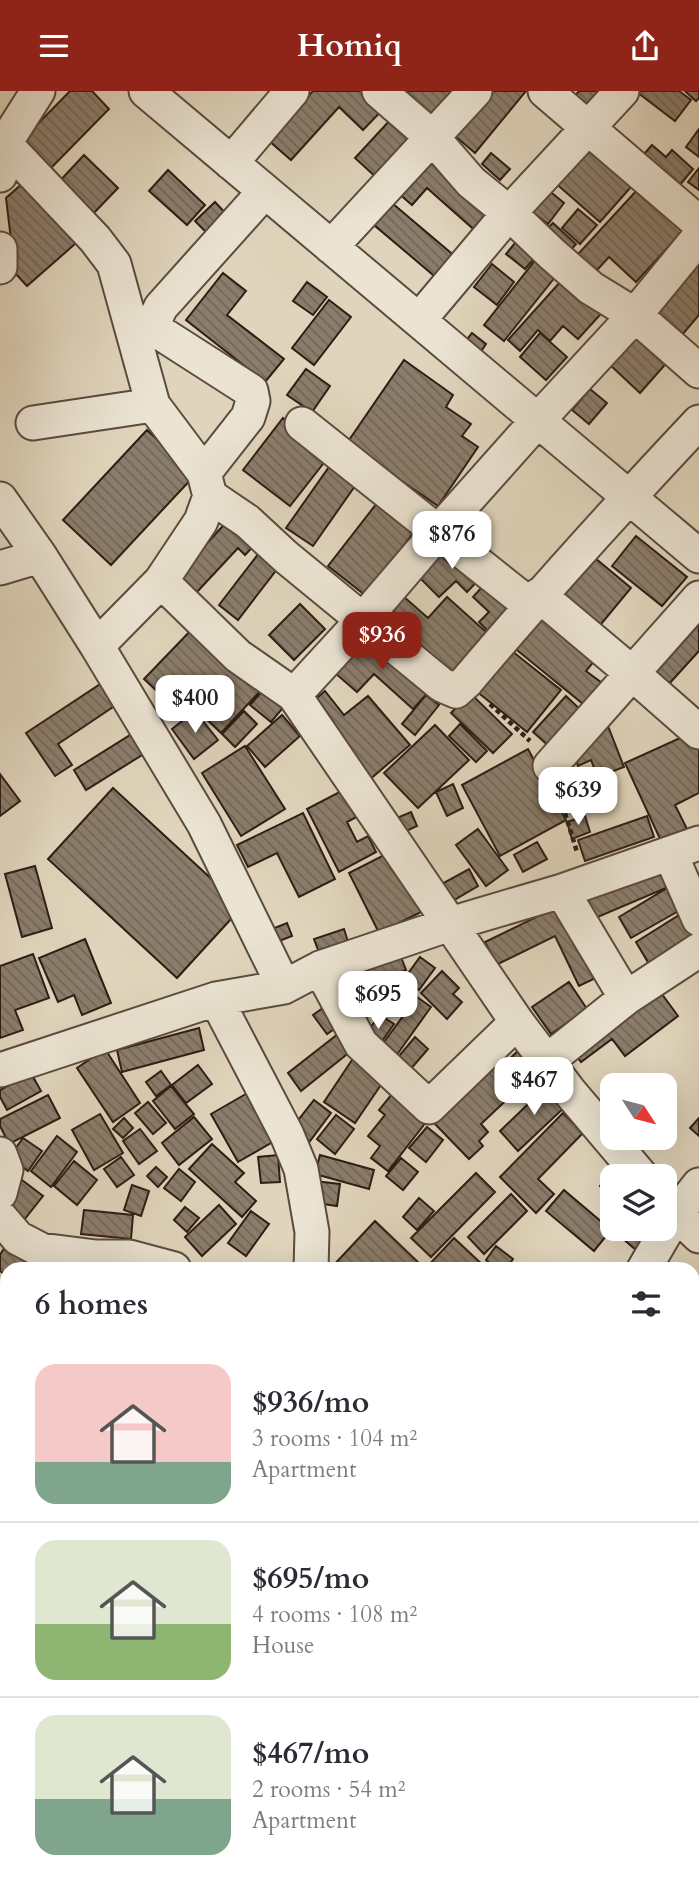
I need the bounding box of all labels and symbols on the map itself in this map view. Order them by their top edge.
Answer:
pin: $876 [411,511,493,571]
pin: $936 [341,613,423,672]
pin: $400 [154,675,236,735]
pin: $639 [537,767,619,827]
pin: $695 [337,971,419,1031]
pin: $467 [493,1058,575,1117]
north arrow [600,1073,677,1150]

